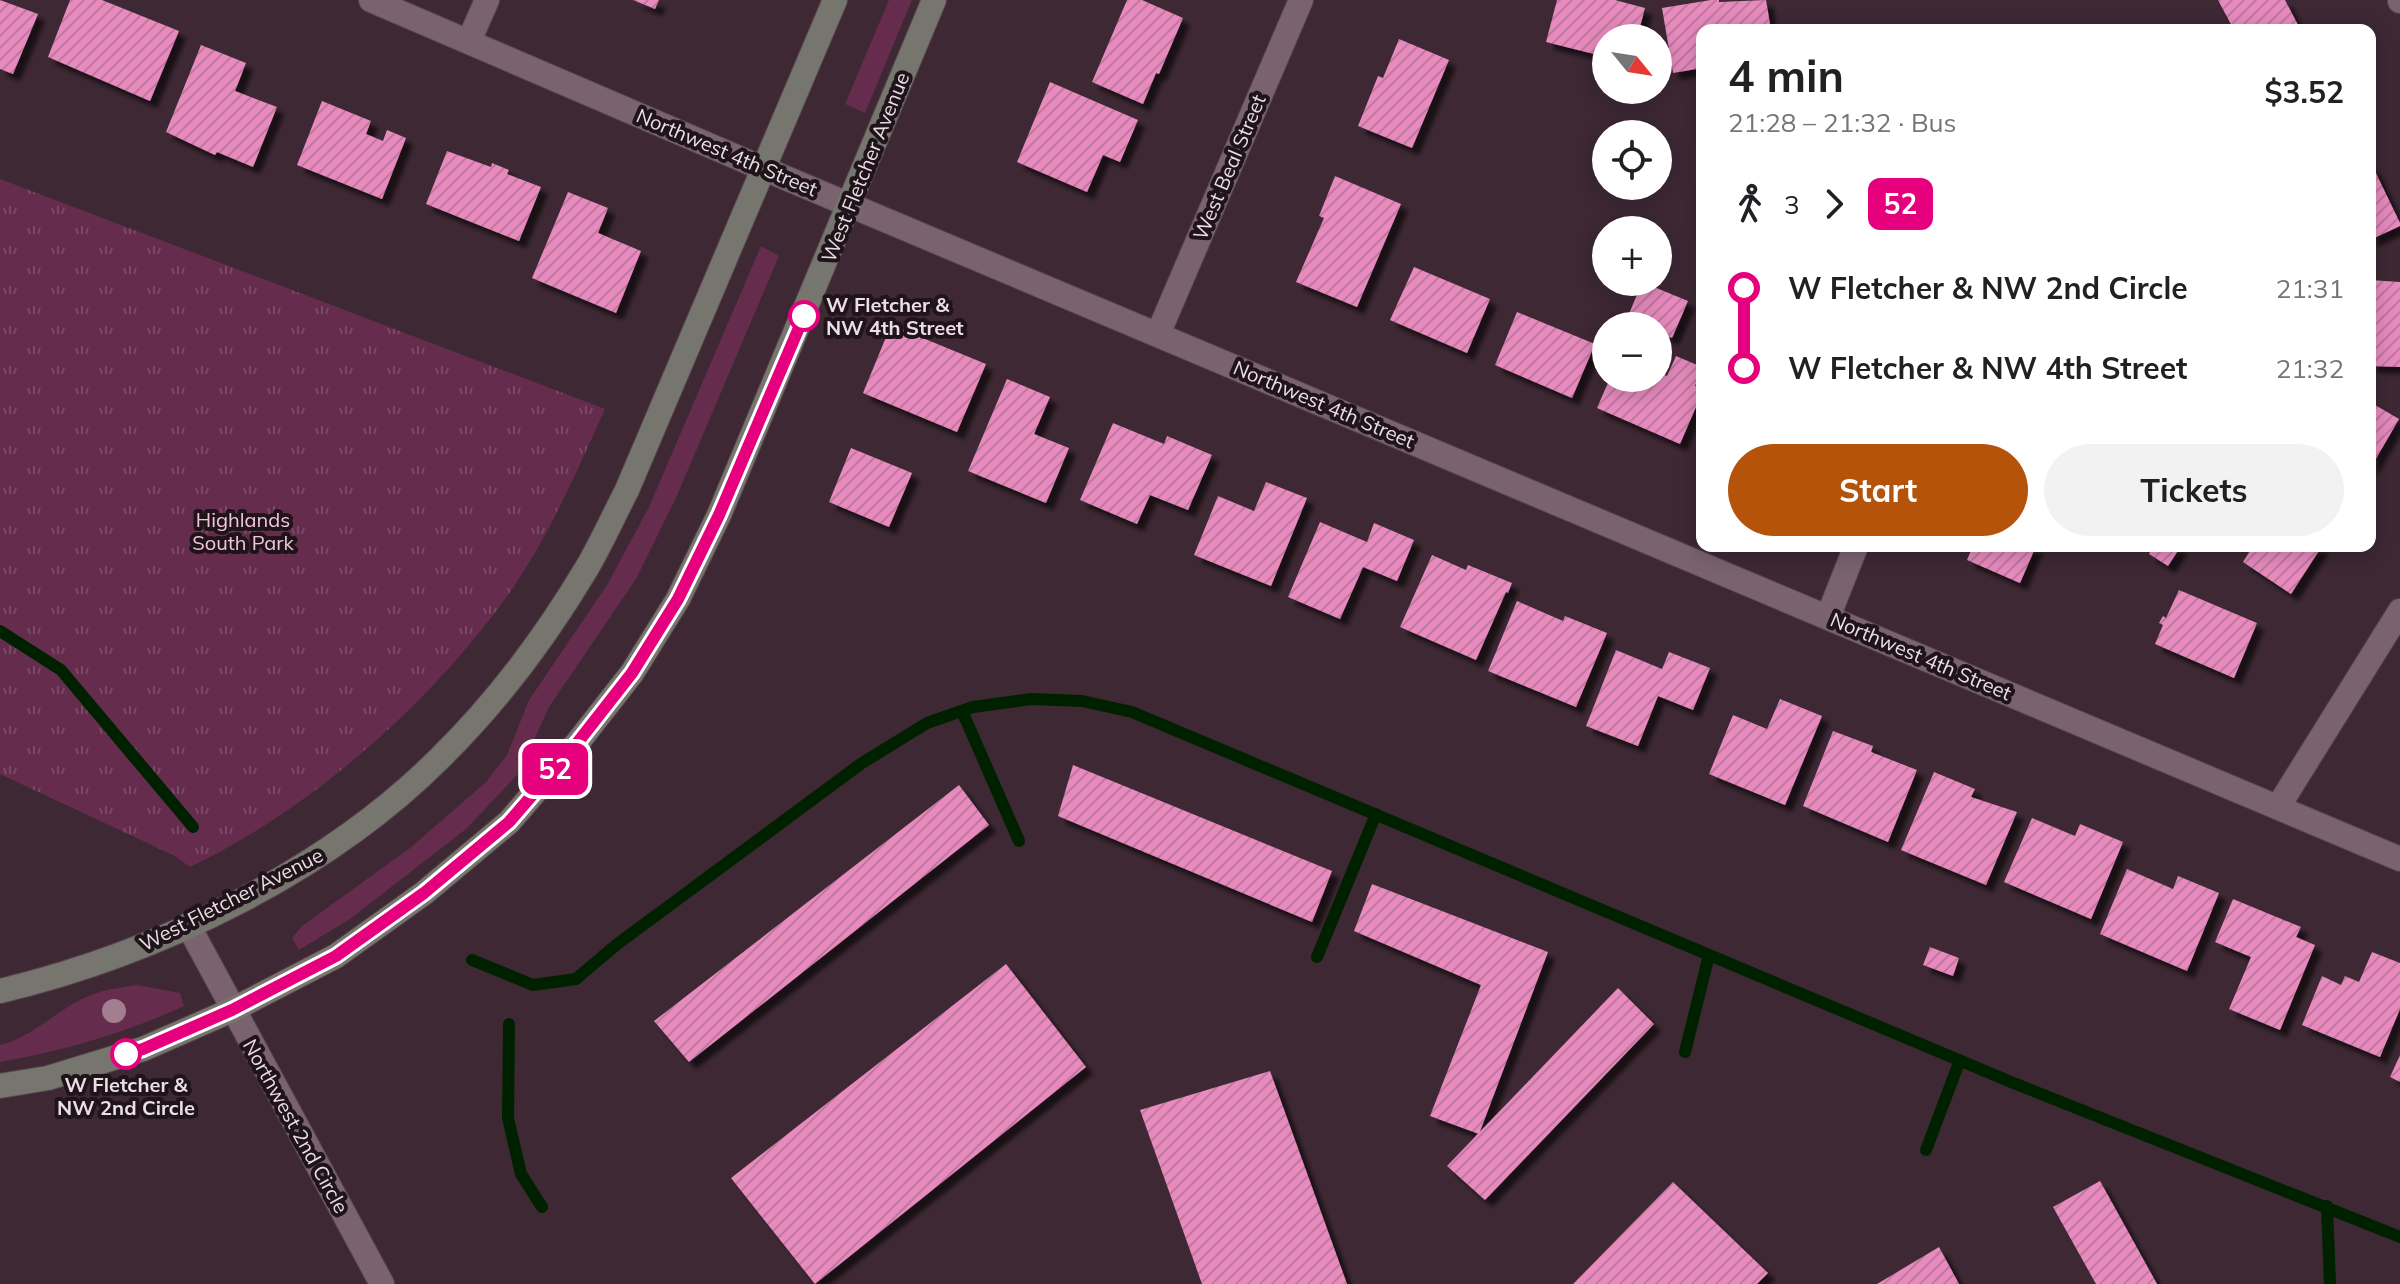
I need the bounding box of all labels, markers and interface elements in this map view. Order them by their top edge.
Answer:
north arrow [1592,24,1672,104]
map controls [1592,24,1672,392]
text: 4 min [1728,48,1844,103]
street label: West Fletcher Avenue [815,68,915,266]
text: $3.52 [2265,73,2344,111]
street label: West Beal Street [1187,90,1271,244]
street label: Northwest 4th Street [633,103,821,201]
text: 21:28 – 21:32 · Bus [1728,106,1957,139]
button: locate [1592,120,1672,200]
icon: walk [1728,182,1772,226]
icon: forward [1812,182,1856,226]
text: 52 [1884,186,1917,221]
text: 3 [1784,188,1800,221]
button: + [1592,216,1672,296]
text: W Fletcher & NW 2nd Circle [1788,269,2188,307]
text: 21:31 [2276,272,2344,305]
place label: W Fletcher & NW 4th Street [826,292,964,340]
marker: W Fletcher & NW 4th Street [789,301,819,331]
button: − [1592,312,1672,392]
text: W Fletcher & NW 4th Street [1788,349,2187,387]
text: 21:32 [2276,352,2344,385]
street label: Northwest 4th Street [1230,355,1418,453]
button: Start [1728,444,2028,536]
button: Tickets [2044,444,2344,536]
park label: Highlands South Park [192,507,294,555]
street label: Northwest 4th Street [1827,607,2015,705]
line badge: 52 [519,743,591,795]
text: 52 [538,751,572,786]
street label: West Fletcher Avenue [135,842,327,956]
street label: Northwest 2nd Circle [238,1035,354,1217]
marker: W Fletcher & NW 2nd Circle [111,1039,141,1069]
place label: W Fletcher & NW 2nd Circle [57,1072,195,1120]

